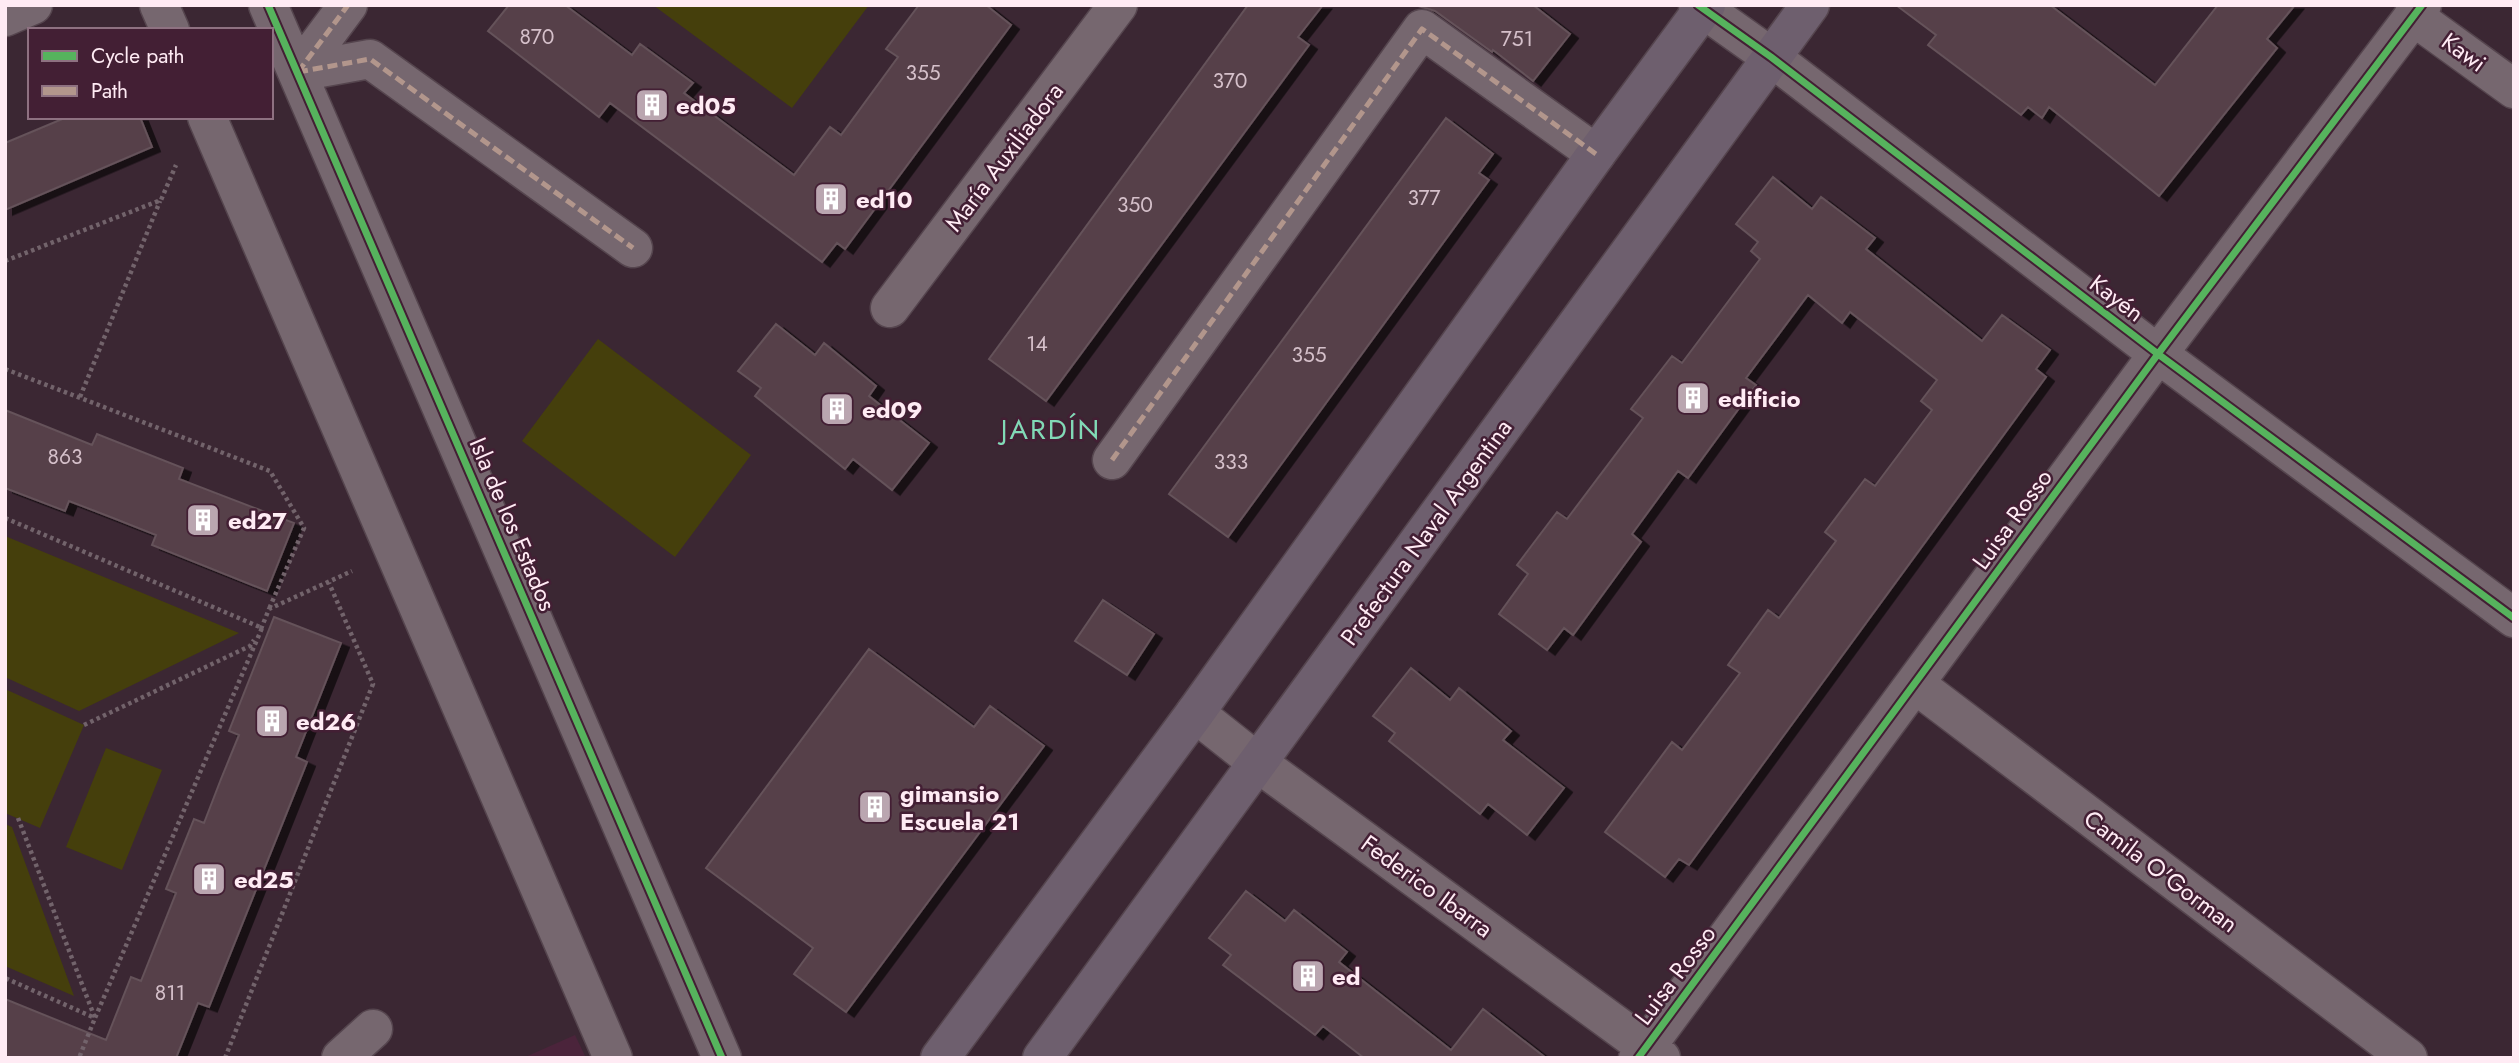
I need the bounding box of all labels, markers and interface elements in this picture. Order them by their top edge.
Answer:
house number: 870 [520,22,554,52]
house number: 751 [1501,24,1533,54]
street label: Kawi [2434,24,2494,80]
legend [28,28,273,119]
text: Cycle path [91,41,184,71]
house number: 355 [905,58,941,88]
house number: 370 [1213,66,1247,96]
street label: María Auxiliadora [936,75,1072,239]
text: Path [91,76,128,106]
building icon: ed05 [633,86,671,124]
place label: ed05 [676,88,736,123]
building icon: ed10 [812,180,850,218]
place label: ed10 [856,182,913,217]
house number: 377 [1407,183,1441,213]
house number: 350 [1117,190,1153,220]
street label: Kayén [2082,266,2152,330]
house number: 14 [1026,329,1048,359]
house number: 355 [1291,340,1327,370]
building icon: edificio [1674,379,1712,417]
place label: edificio [1718,381,1801,416]
building icon: ed09 [818,390,856,428]
place label: ed09 [862,392,923,427]
district label: JARDÍN [997,409,1101,450]
street label: Prefectura Naval Argentina [1332,412,1520,652]
street label: Isla de los Estados [461,432,565,616]
house number: 863 [47,442,83,472]
house number: 333 [1214,447,1248,477]
street label: Luisa Rosso [1964,462,2060,576]
building icon: ed27 [184,501,222,539]
place label: ed27 [228,503,287,538]
building icon: ed26 [253,702,291,740]
place label: ed26 [296,704,356,739]
place label: gimansio Escuela 21 [900,776,1019,839]
building icon: gimansio Escuela 21 [856,788,894,826]
street label: Camila O'Gorman [2077,801,2245,941]
street label: Federico Ibarra [1354,826,1500,946]
building icon: ed25 [190,860,228,898]
place label: ed25 [234,862,294,897]
street label: Luisa Rosso [1626,918,1724,1032]
building icon: ed [1289,957,1327,995]
place label: ed [1332,959,1361,994]
house number: 811 [155,978,185,1008]

